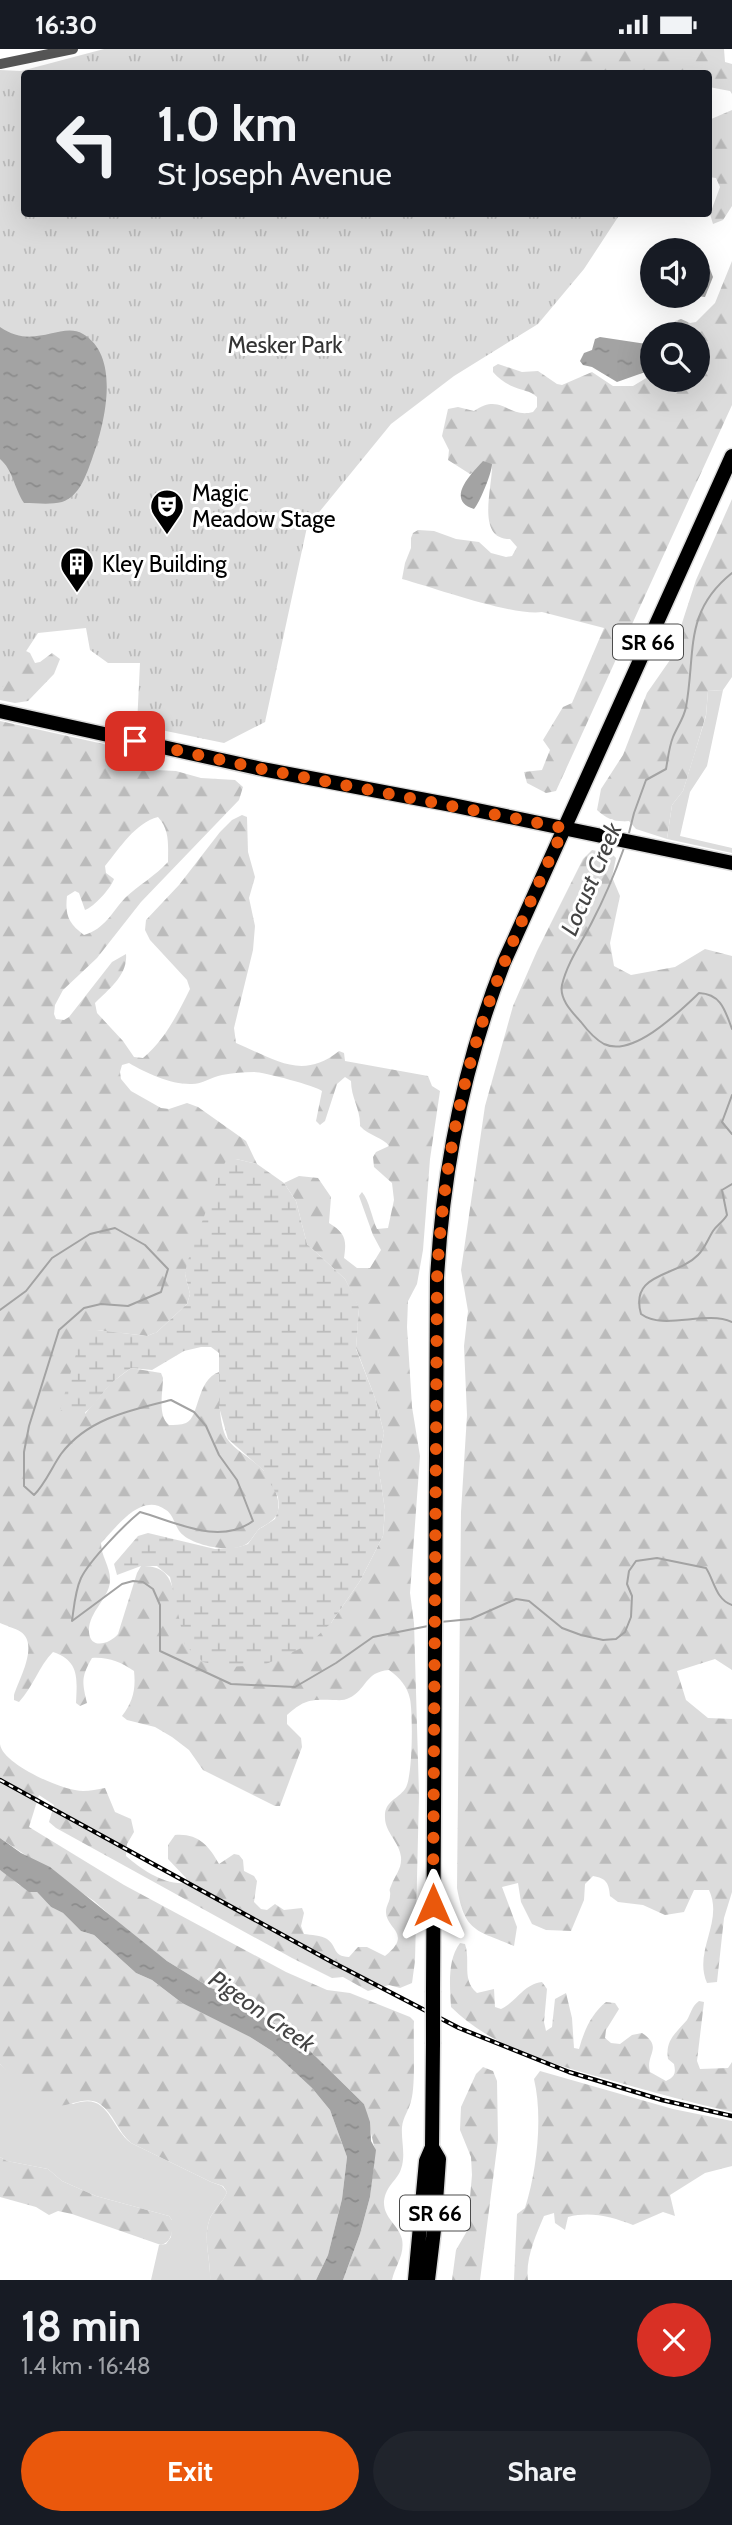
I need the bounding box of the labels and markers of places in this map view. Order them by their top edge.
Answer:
place label: Magic Meadow Stage [192,479,336,533]
theatre icon: Magic Meadow Stage [148,487,186,536]
building icon: Kley Building [58,545,96,594]
place label: Kley Building [102,550,227,578]
pin [105,711,165,771]

